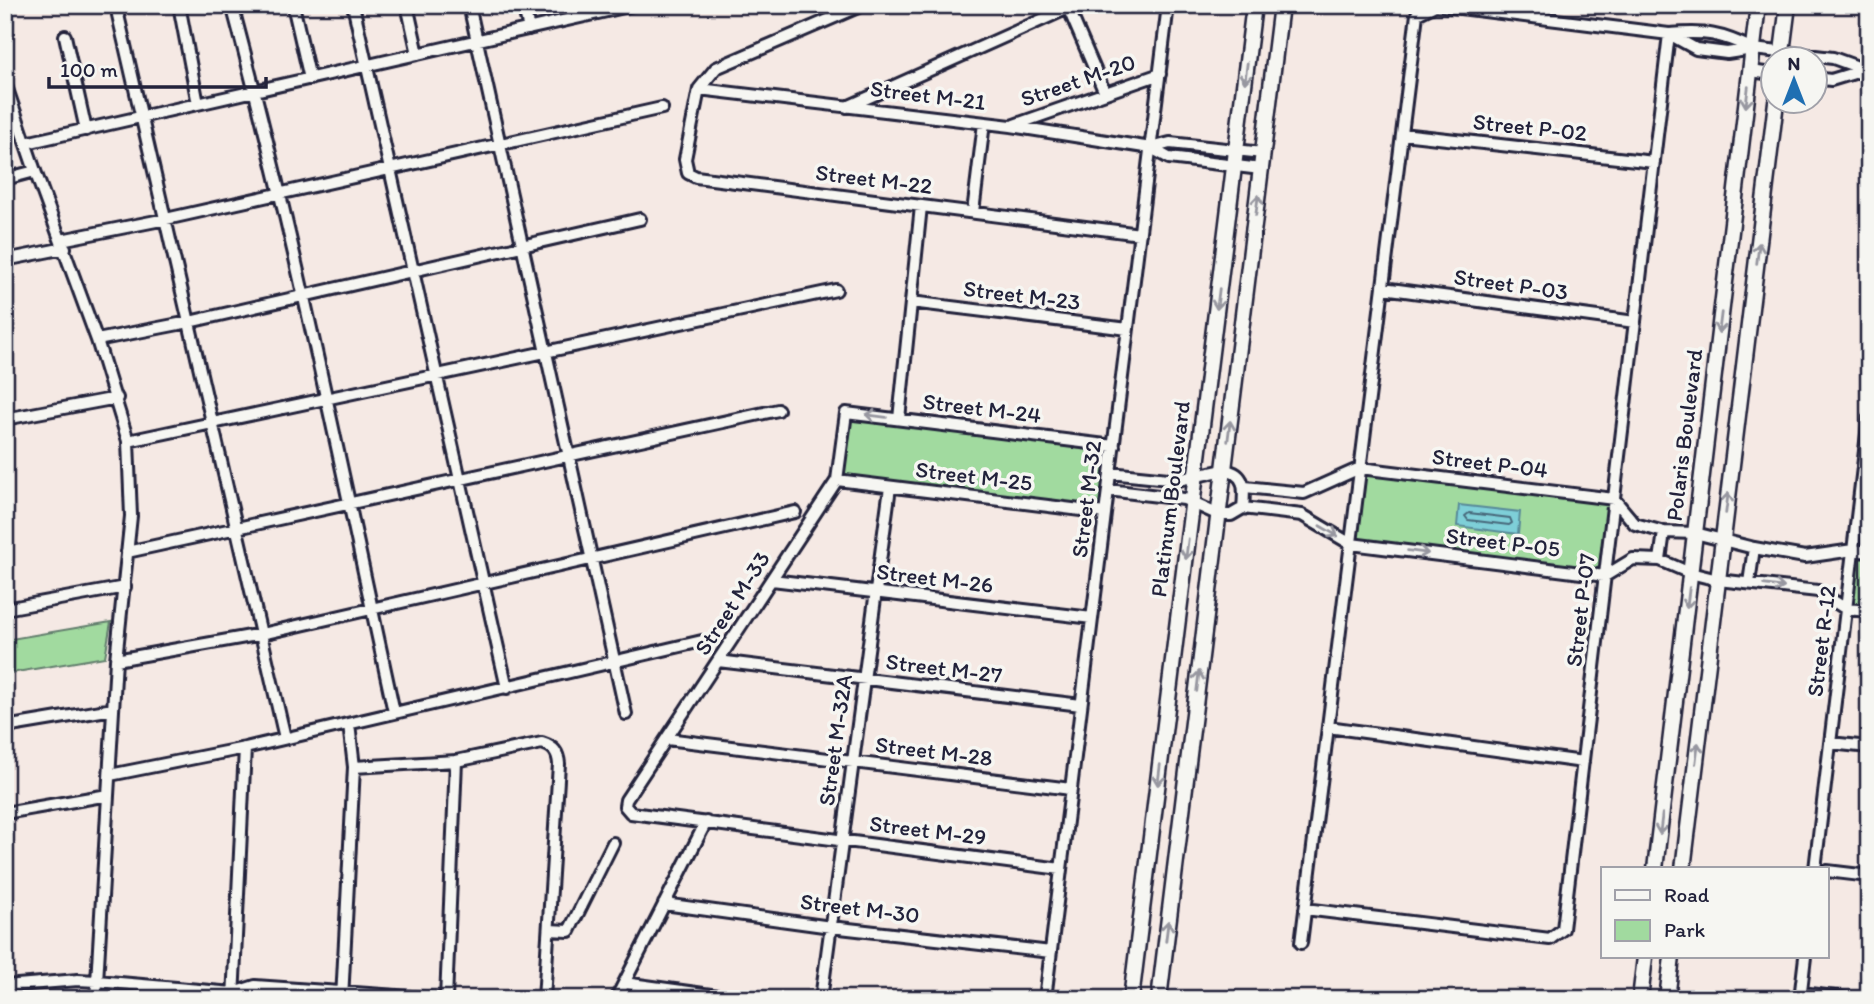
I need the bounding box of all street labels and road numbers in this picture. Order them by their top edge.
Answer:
street label: Street M-20 [1017,47,1139,113]
street label: Street M-21 [869,74,988,116]
street label: Street P-02 [1472,107,1588,147]
street label: Street M-22 [814,158,934,200]
street label: Street P-03 [1452,262,1570,306]
street label: Street M-23 [962,274,1082,316]
street label: Polaris Boulevard [1660,347,1708,523]
street label: Street M-24 [921,387,1043,429]
street label: Platinum Boulevard [1144,399,1196,599]
street label: Street M-32 [1065,439,1107,559]
street label: Street P-04 [1431,442,1550,484]
street label: Street M-25 [914,455,1034,497]
street label: Street P-05 [1444,521,1562,563]
street label: Street M-33 [688,546,776,660]
street label: Street P-07 [1559,552,1601,668]
street label: Street M-26 [875,557,995,599]
street label: Street R-12 [1800,584,1842,698]
street label: Street M-27 [884,647,1004,689]
street label: Street M-32A [812,672,858,808]
street label: Street M-28 [874,730,994,772]
street label: Street M-29 [868,809,988,851]
street label: Street M-30 [799,887,921,929]

